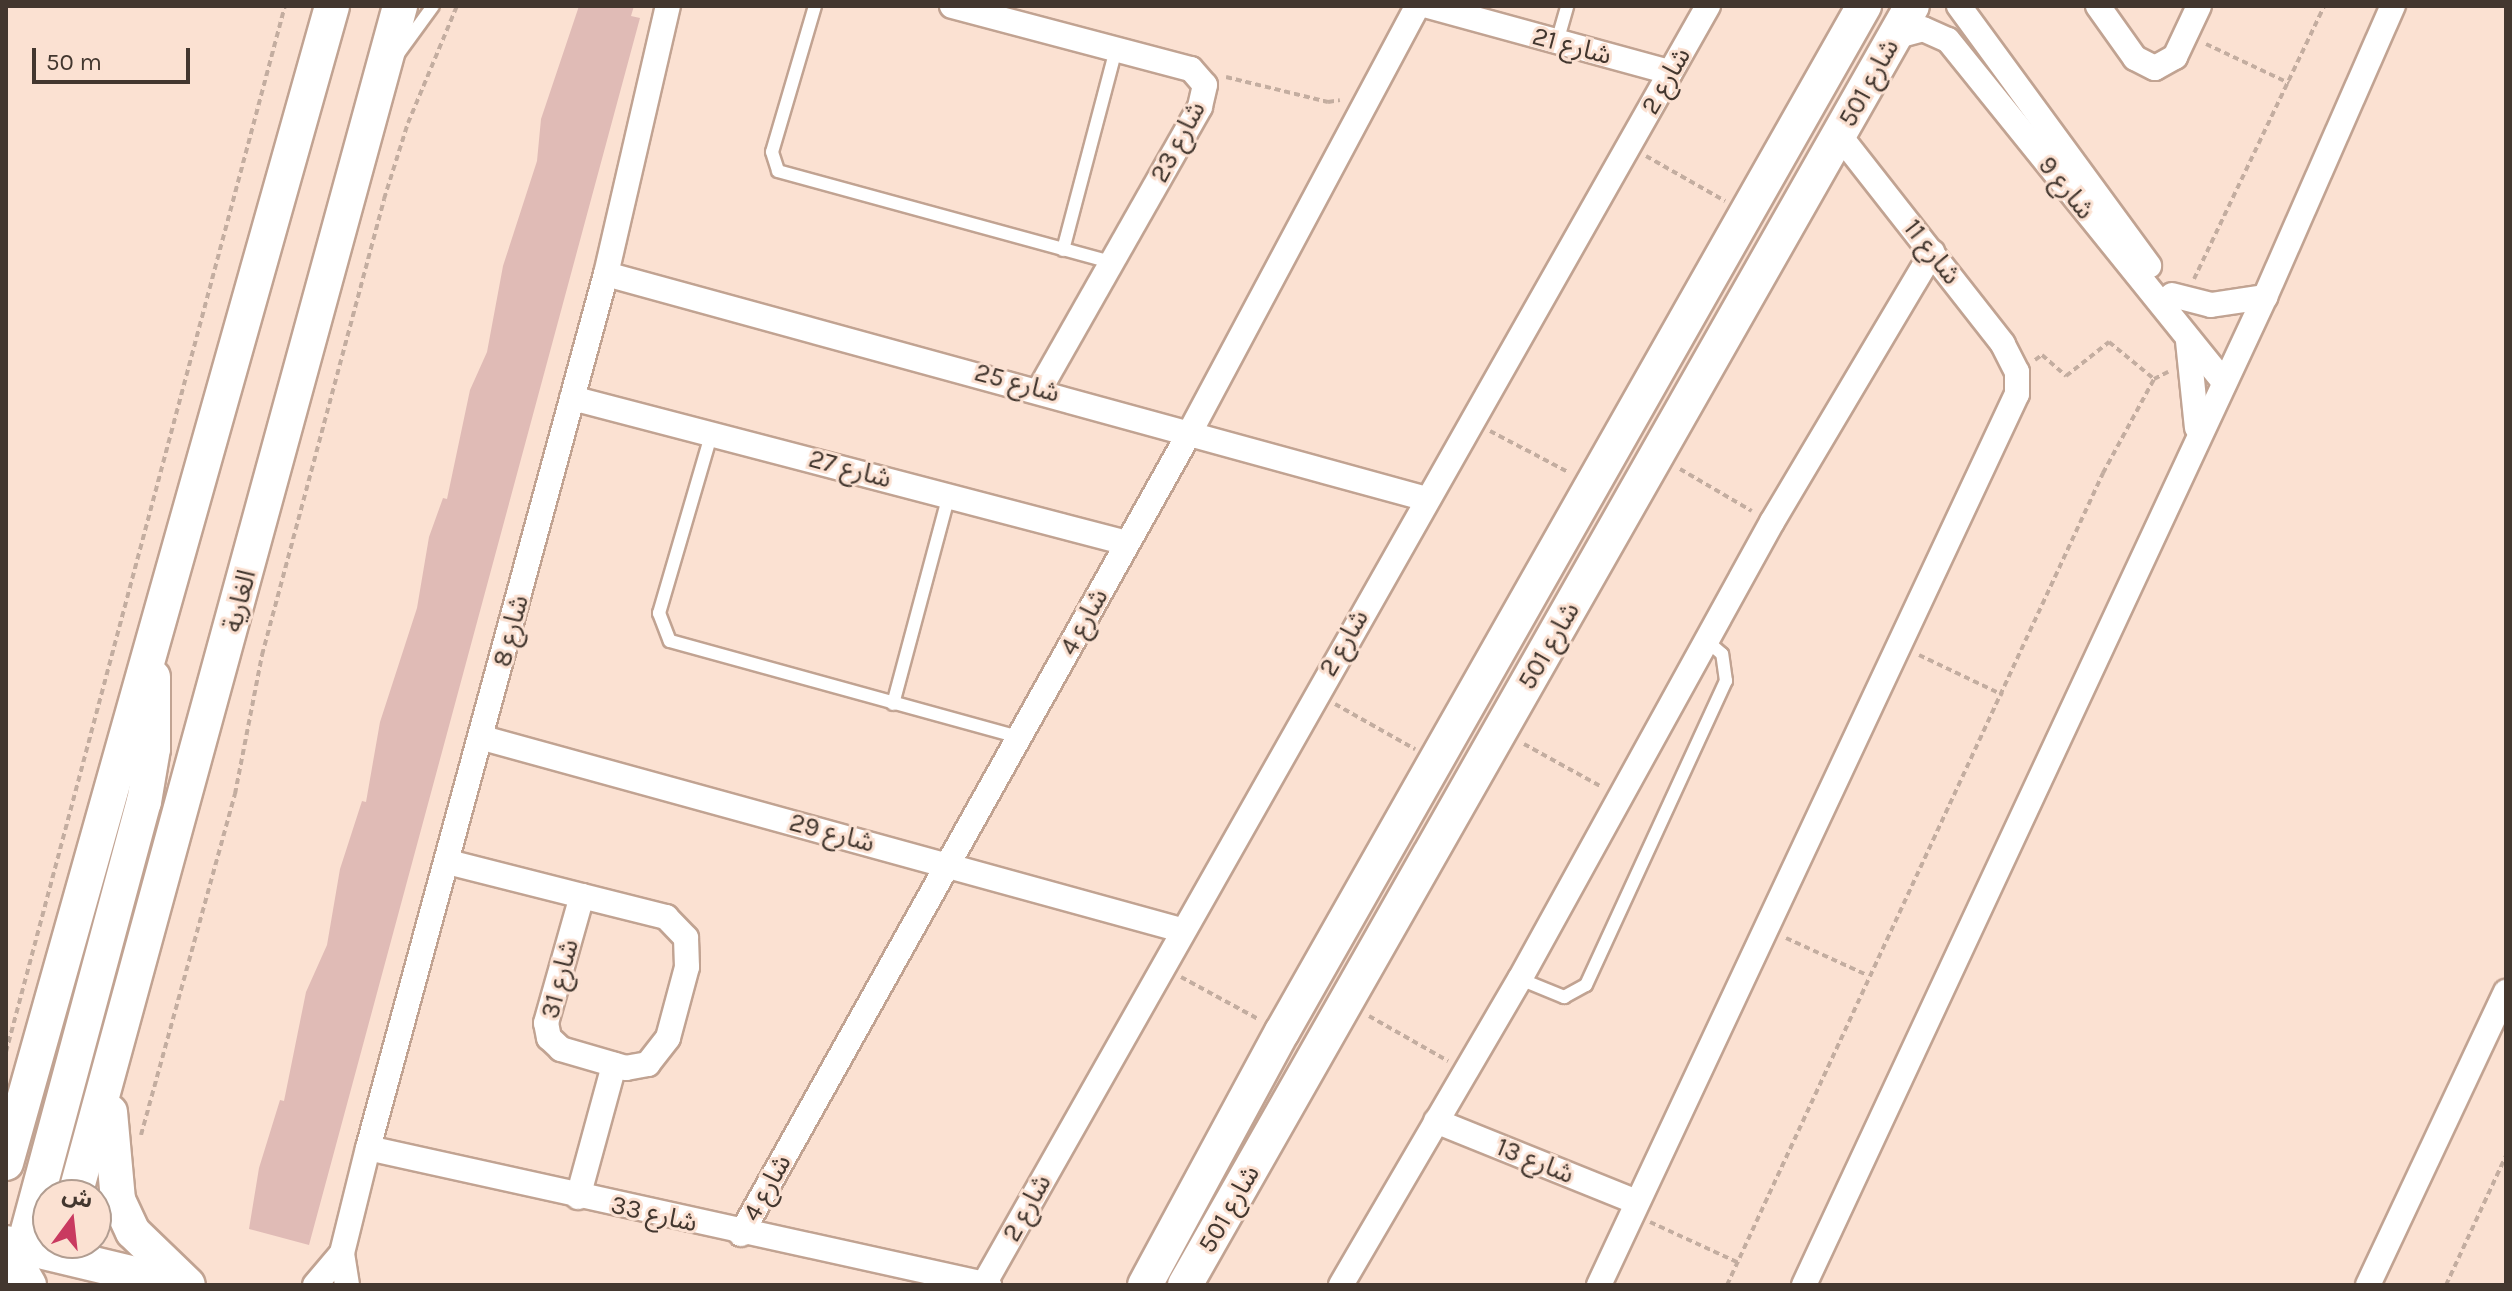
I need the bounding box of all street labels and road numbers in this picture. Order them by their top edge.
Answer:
street label: شارع 21 [1529,21,1615,71]
street label: شارع 501 [1832,34,1906,132]
street label: شارع 2 [1635,42,1697,120]
street label: شارع 23 [1144,96,1212,188]
street label: شارع 9 [2031,150,2101,226]
street label: شارع 11 [1897,213,1967,291]
street label: شارع 25 [971,357,1063,409]
street label: شارع 27 [805,443,895,495]
street label: الغارية [217,566,263,636]
street label: شارع 4 [1053,583,1115,661]
street label: شارع 8 [487,592,535,670]
street label: شارع 501 [1512,597,1586,695]
street label: شارع 2 [1313,604,1375,682]
street label: شارع 29 [786,807,878,859]
street label: شارع 31 [534,936,586,1022]
street label: شارع 13 [1492,1131,1578,1191]
street label: شارع 4 [736,1149,798,1227]
street label: شارع 501 [1192,1160,1266,1258]
street label: شارع 2 [996,1169,1058,1247]
street label: شارع 33 [608,1189,700,1239]

